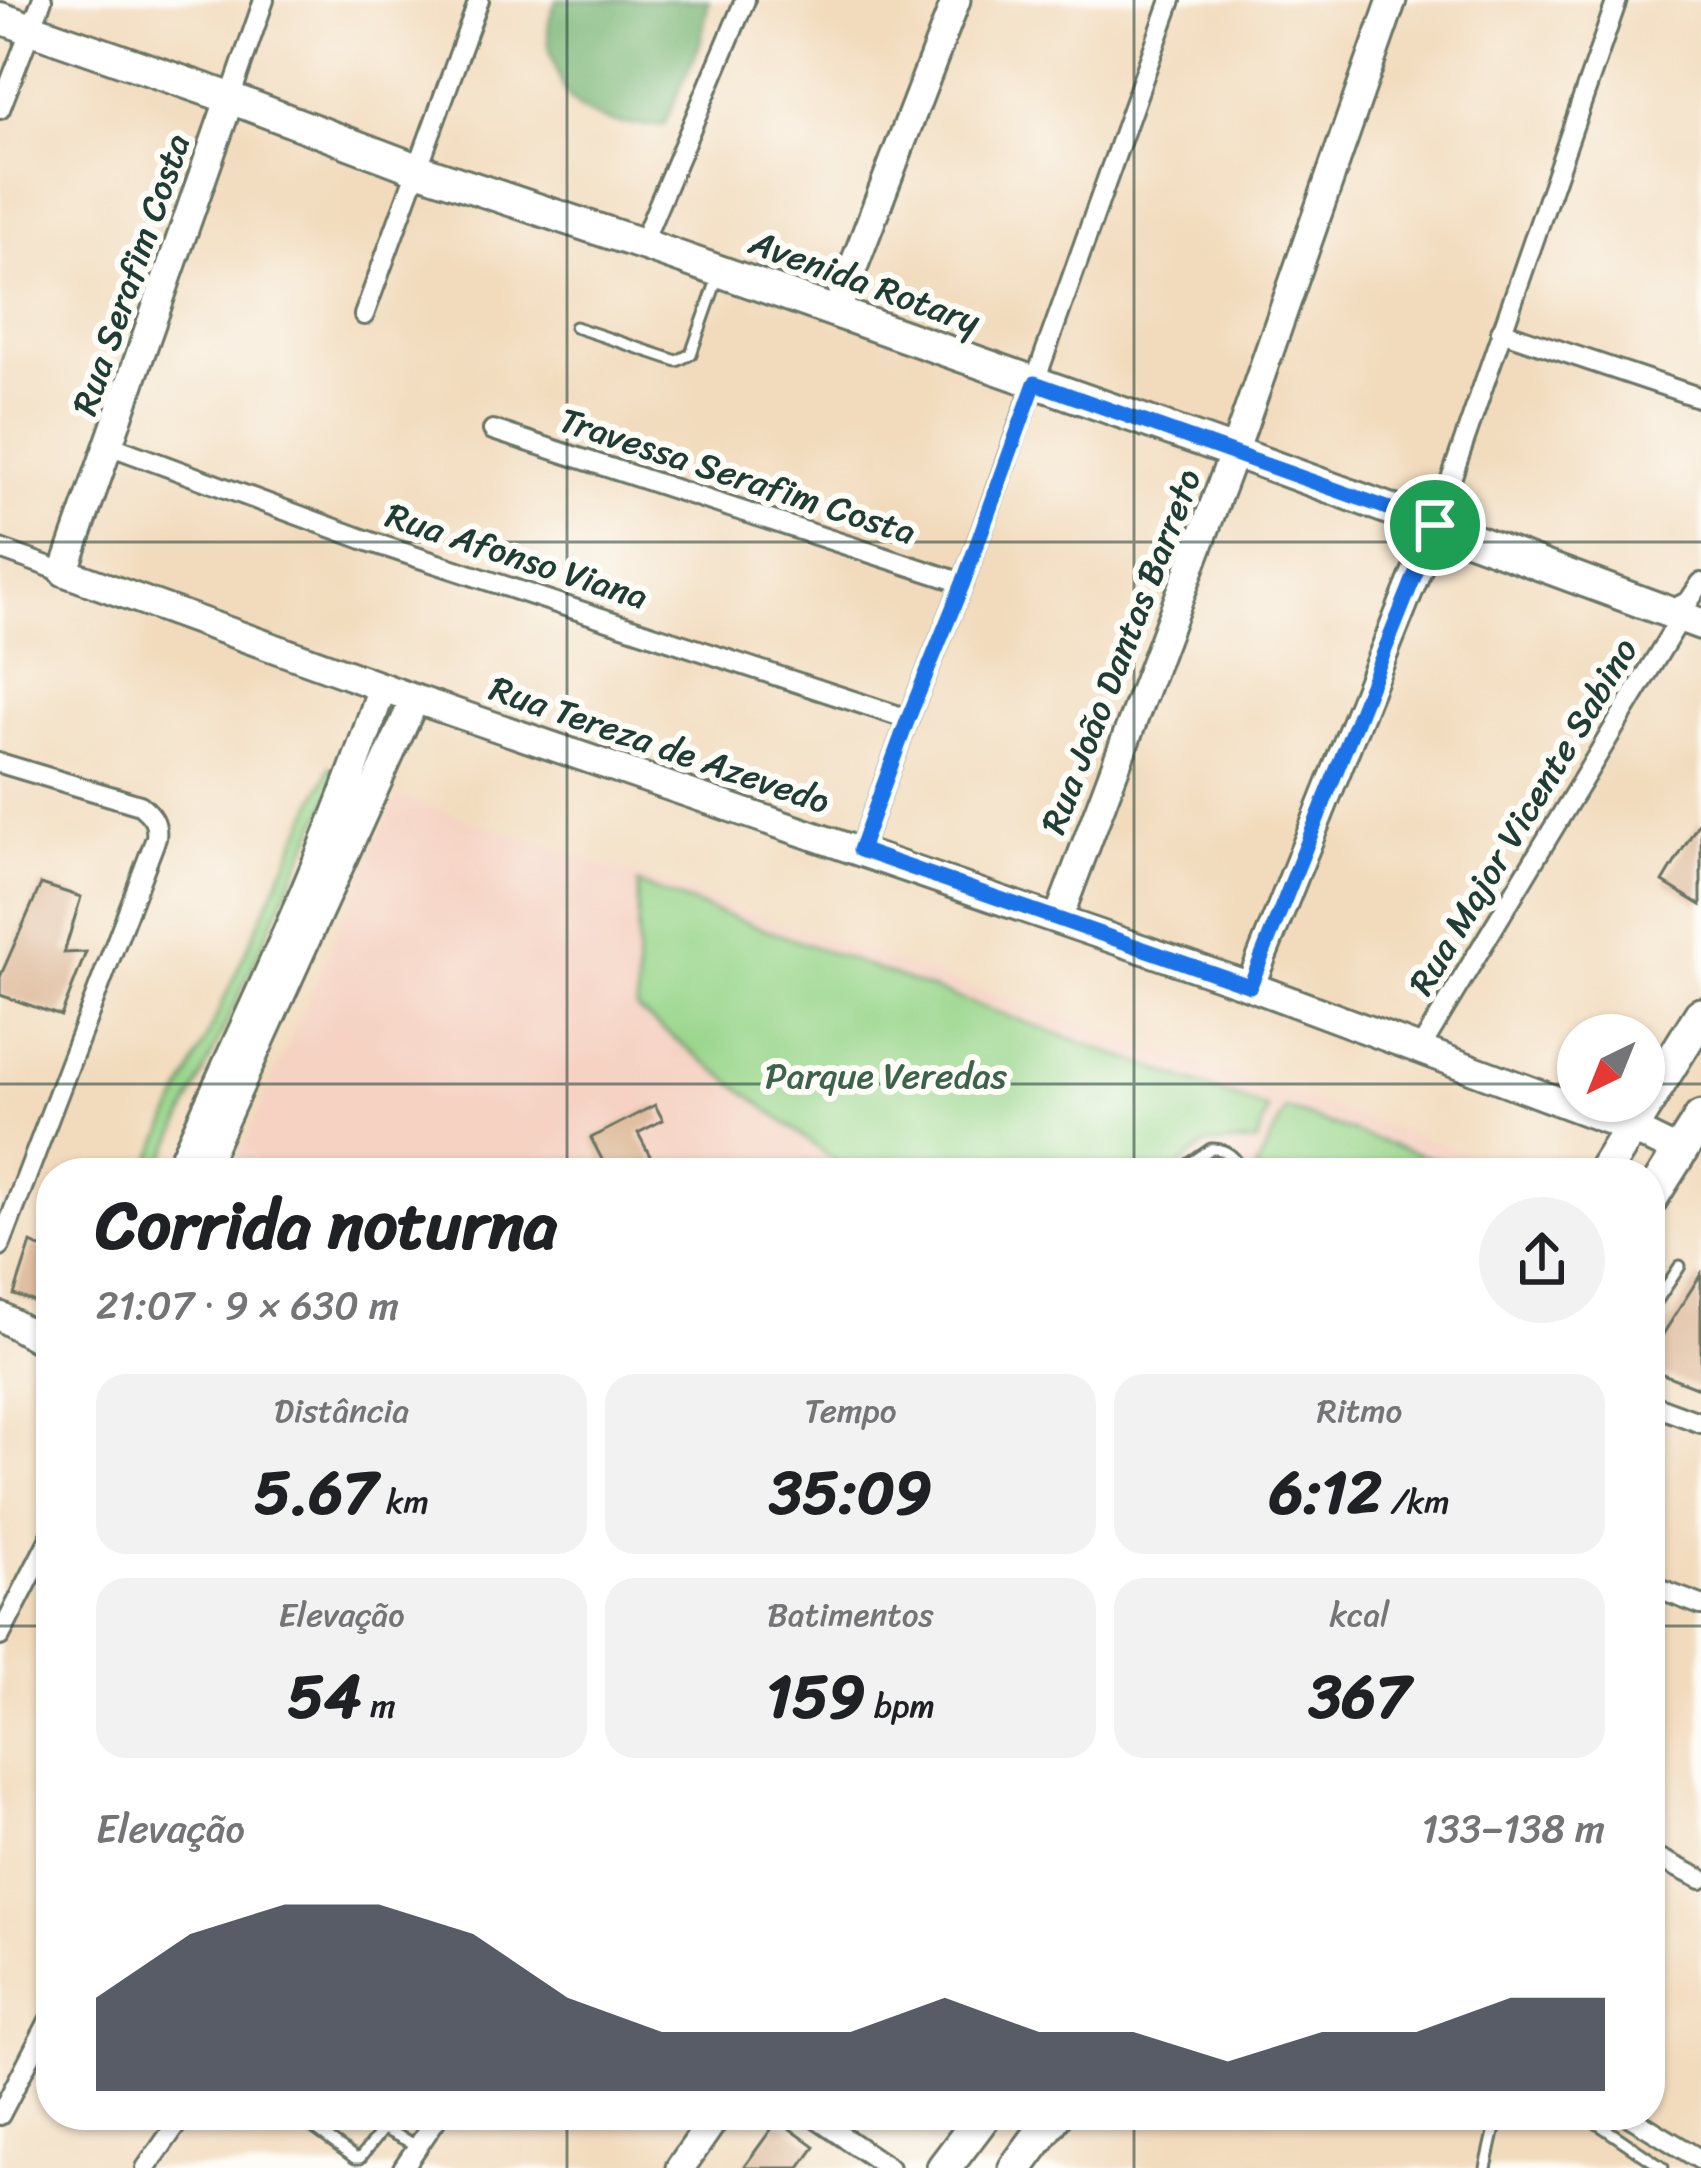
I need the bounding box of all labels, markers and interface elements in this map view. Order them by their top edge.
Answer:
street label: Rua Serafim Costa [53,125,209,424]
street label: Avenida Rotary [739,210,990,354]
street label: Travessa Serafim Costa [551,388,924,564]
street label: Rua João Dantas Barreto [1022,459,1220,844]
pin [1384,474,1486,576]
street label: Rua Afonso Viana [377,483,656,628]
icon: arrive [1402,492,1468,558]
street label: Rua Major Vicente Sabino [1390,625,1656,1008]
street label: Rua Tereza de Azevedo [481,657,839,833]
north arrow [1557,1014,1665,1122]
map controls [1557,1014,1665,1122]
park label: Parque Veredas [765,1044,1007,1108]
text: Corrida noturna [96,1167,557,1284]
button: share [1479,1197,1605,1323]
text: 21:07 · 9 × 630 m [96,1271,399,1340]
text: Distância [274,1382,409,1440]
text: Tempo [805,1382,896,1440]
text: Ritmo [1317,1382,1402,1440]
text: 5.67 [254,1440,377,1546]
text: 35:09 [769,1440,932,1546]
text: 6:12 [1269,1440,1382,1546]
text: km [377,1473,429,1531]
text: /km [1382,1473,1450,1531]
text: Elevação [279,1586,404,1644]
text: Batimentos [767,1586,934,1644]
text: kcal [1330,1586,1389,1644]
text: 54 [287,1644,362,1750]
text: 159 [766,1644,865,1750]
text: 367 [1309,1644,1410,1750]
text: m [362,1677,396,1735]
text: bpm [865,1677,935,1735]
text: Elevação [96,1794,245,1863]
text: 133–138 m [1422,1794,1605,1863]

